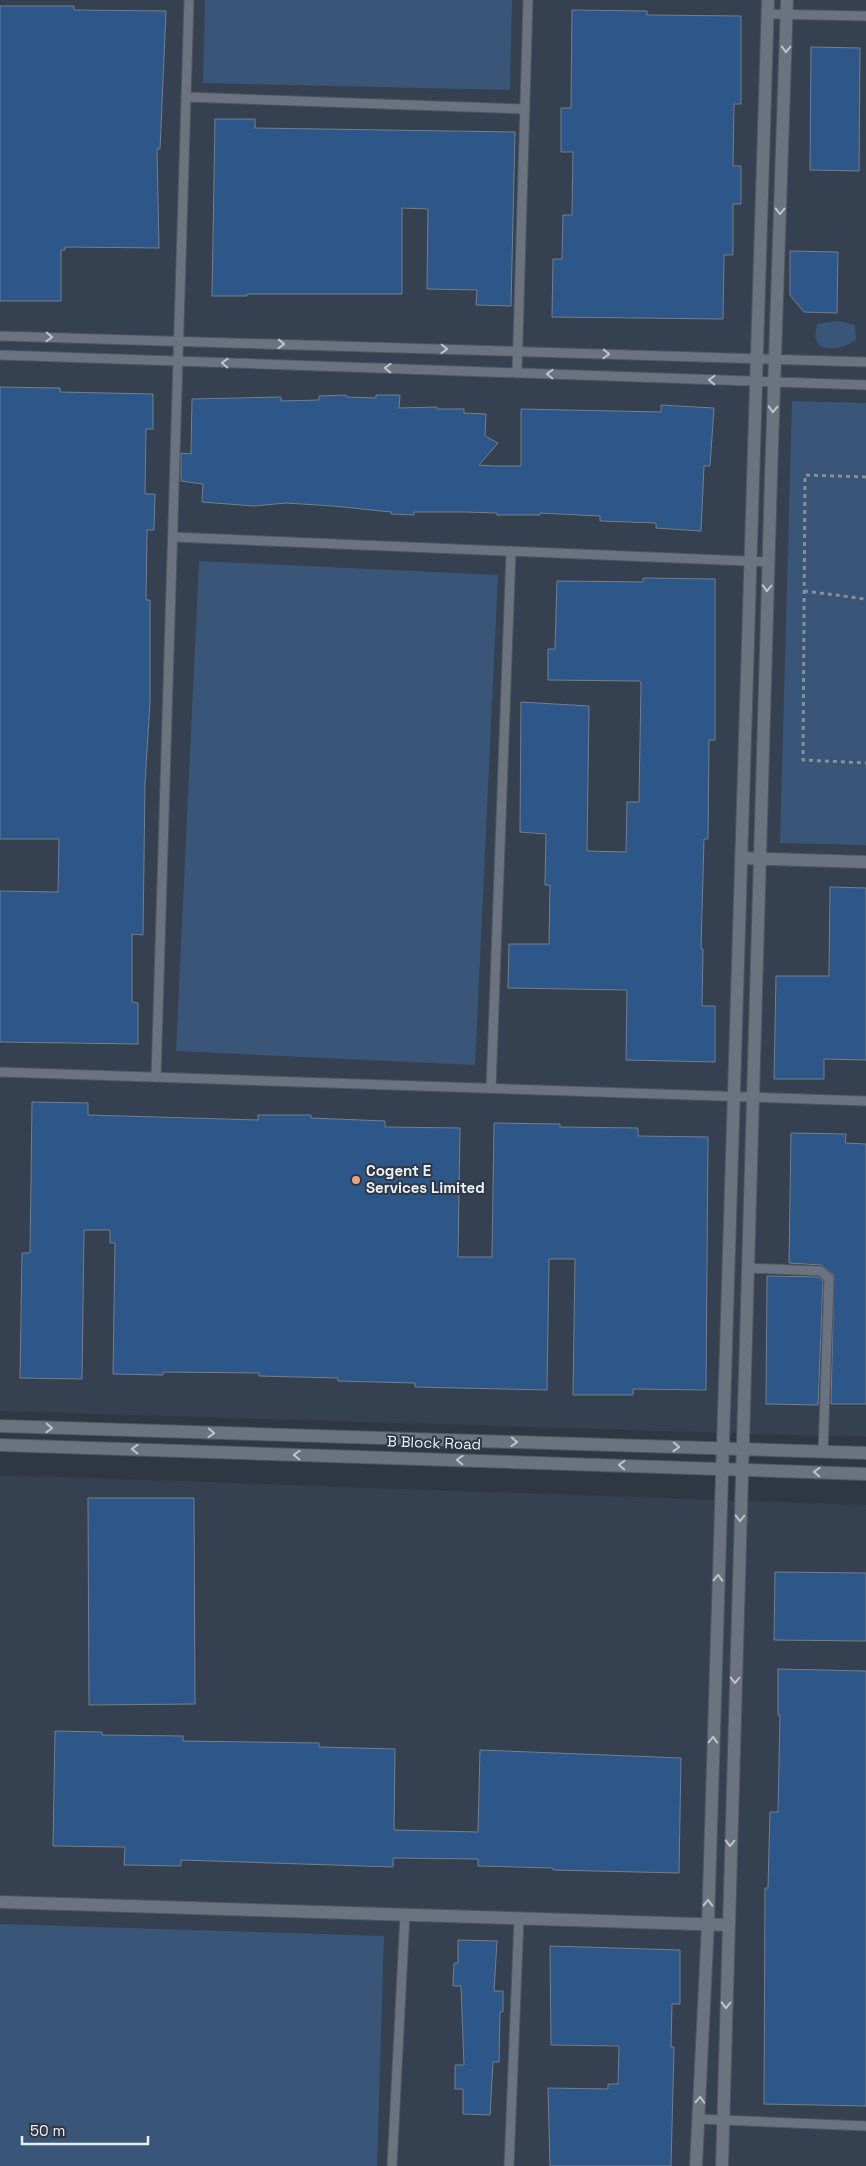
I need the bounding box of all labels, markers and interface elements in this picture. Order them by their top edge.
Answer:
one-way arrow [780,45,791,53]
one-way arrow [775,208,785,215]
one-way arrow [45,332,53,343]
one-way arrow [277,339,285,350]
one-way arrow [440,344,448,354]
one-way arrow [602,349,610,359]
one-way arrow [221,357,229,368]
one-way arrow [383,363,391,374]
one-way arrow [546,369,554,379]
one-way arrow [708,374,716,385]
one-way arrow [768,405,778,413]
one-way arrow [762,585,773,593]
place label: Cogent E Services Limited [366,1161,485,1197]
marker: Cogent E Services Limited [350,1174,362,1186]
one-way arrow [45,1422,53,1433]
one-way arrow [207,1427,215,1438]
street label: B Block Road [387,1431,481,1454]
one-way arrow [510,1437,518,1447]
one-way arrow [672,1442,680,1452]
one-way arrow [131,1444,138,1454]
one-way arrow [293,1449,301,1460]
one-way arrow [456,1455,464,1465]
one-way arrow [618,1460,626,1471]
one-way arrow [813,1467,821,1477]
one-way arrow [734,1514,745,1522]
one-way arrow [713,1573,724,1581]
one-way arrow [730,1677,740,1685]
one-way arrow [708,1736,719,1744]
one-way arrow [725,1840,735,1847]
one-way arrow [703,1898,714,1906]
one-way arrow [721,2002,731,2010]
one-way arrow [694,2096,705,2104]
scale bar [22,2114,149,2146]
text: 50 m [30,2121,65,2140]

